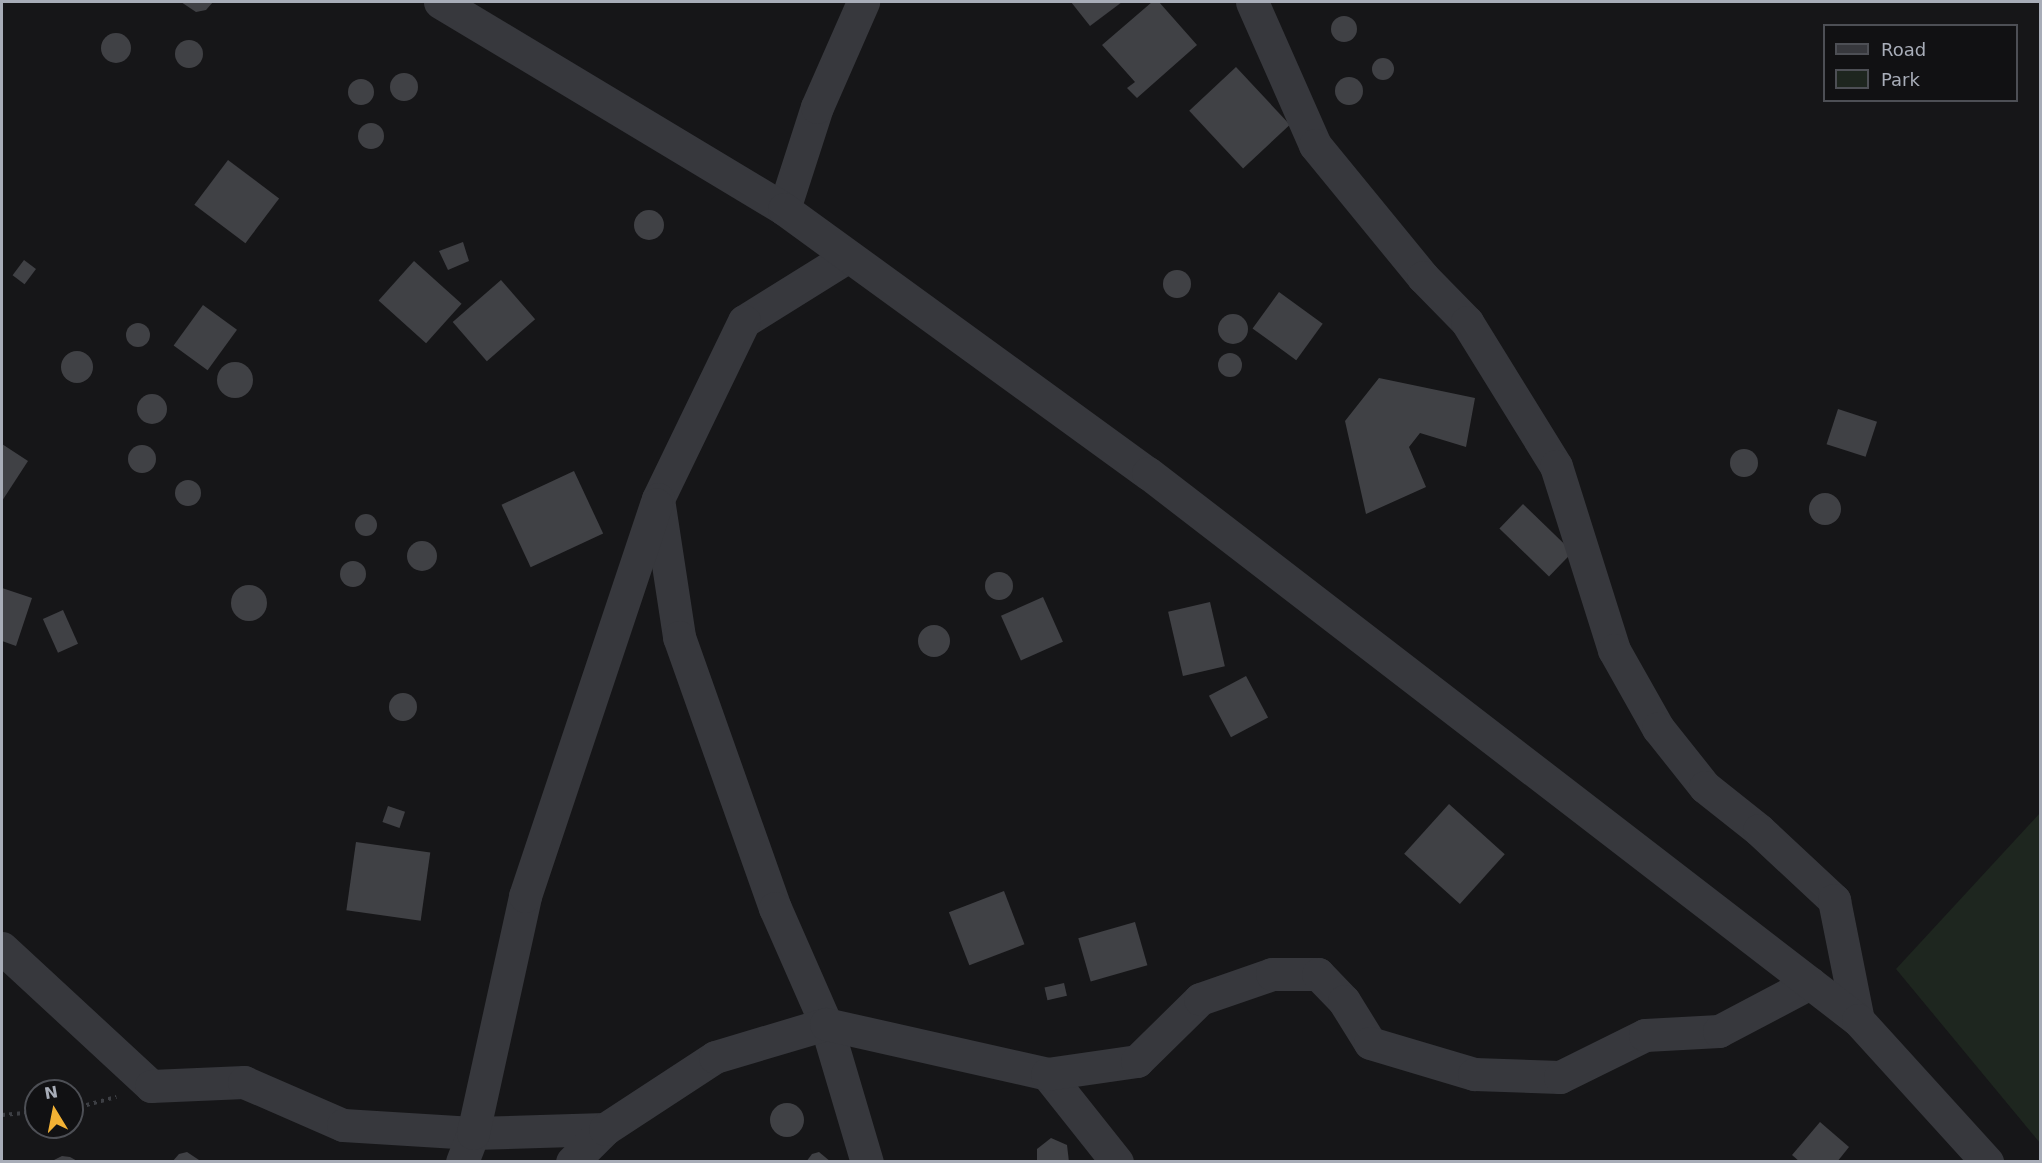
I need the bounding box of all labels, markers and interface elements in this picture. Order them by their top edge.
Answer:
legend [1823,24,2018,102]
text: Road [1881,39,1926,60]
text: Park [1881,69,1920,90]
north arrow [24,1079,84,1139]
text: N [43,1082,59,1103]

